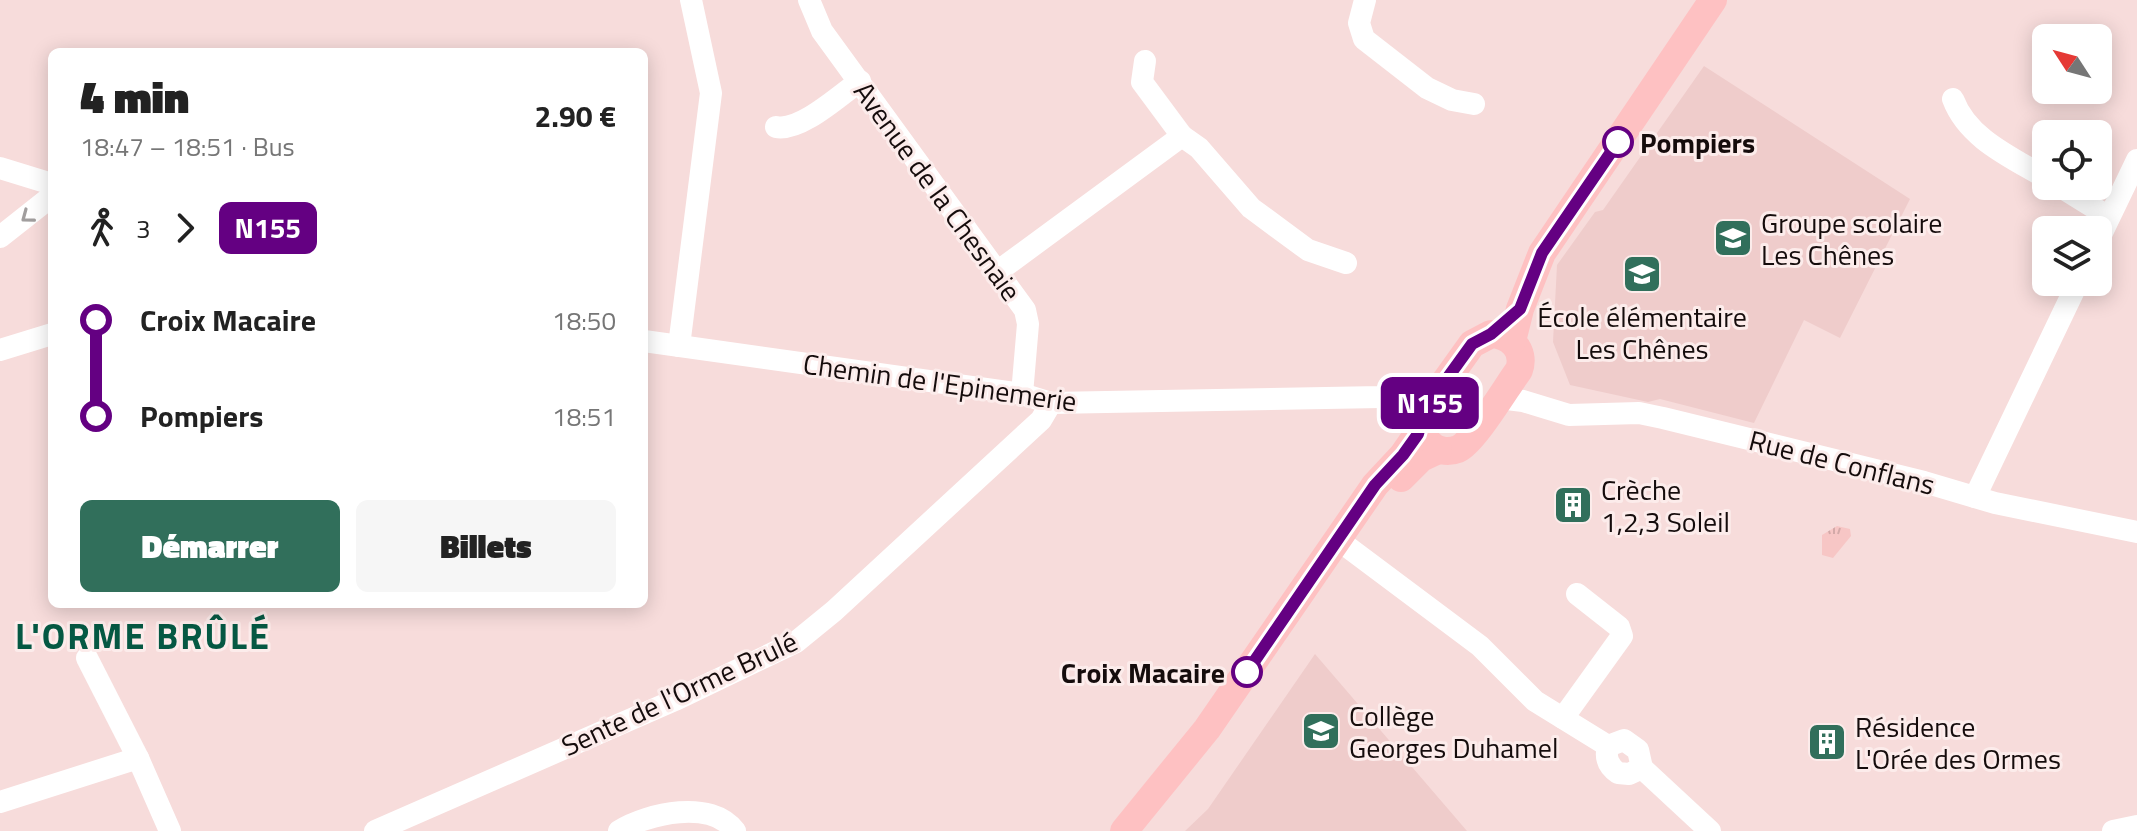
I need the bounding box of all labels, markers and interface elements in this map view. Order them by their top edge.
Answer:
north arrow [2032,24,2112,104]
map controls [2032,24,2112,296]
text: 4 min [80,63,189,130]
street label: Avenue de la Chesnaie [844,72,1032,310]
text: 2.90 € [535,93,616,139]
button: locate [2032,120,2112,200]
place label: Pompiers [1640,121,1755,164]
text: 18:47 – 18:51 · Bus [80,127,295,166]
marker: Pompiers [1603,127,1633,157]
place label: Groupe scolaire Les Chênes [1761,201,1942,276]
icon: walk [80,206,124,250]
icon: forward [163,206,207,250]
text: N155 [235,206,301,249]
one-way arrow [21,208,35,222]
text: 3 [136,209,151,248]
button: layers [2032,216,2112,296]
school or university icon: Groupe scolaire Les Chênes [1712,217,1754,259]
school or university icon: École élémentaire Les Chênes [1621,253,1663,295]
place label: École élémentaire Les Chênes [1537,295,1747,370]
text: Croix Macaire [140,297,316,343]
text: 18:50 [552,301,616,340]
street label: Chemin de l'Epinemerie [801,342,1079,422]
line badge: N155 [1374,377,1486,429]
text: N155 [1397,381,1463,424]
text: Pompiers [140,393,263,439]
text: 18:51 [552,397,616,436]
street label: Rue de Conflans [1745,418,1939,506]
place label: Crèche 1,2,3 Soleil [1601,468,1730,543]
building icon: Crèche 1,2,3 Soleil [1552,484,1594,526]
button: Démarrer [80,500,340,592]
button: Billets [356,500,616,592]
district label: L'ORME BRÛLÉ [15,608,271,663]
street label: Sente de l'Orme Brulé [554,619,804,767]
place label: Croix Macaire [1061,651,1225,694]
marker: Croix Macaire [1232,657,1262,687]
place label: Collège Georges Duhamel [1349,694,1558,769]
place label: Résidence L'Orée des Ormes [1855,705,2061,780]
school or university icon: Collège Georges Duhamel [1300,710,1342,752]
building icon: Résidence L'Orée des Ormes [1806,721,1848,763]

